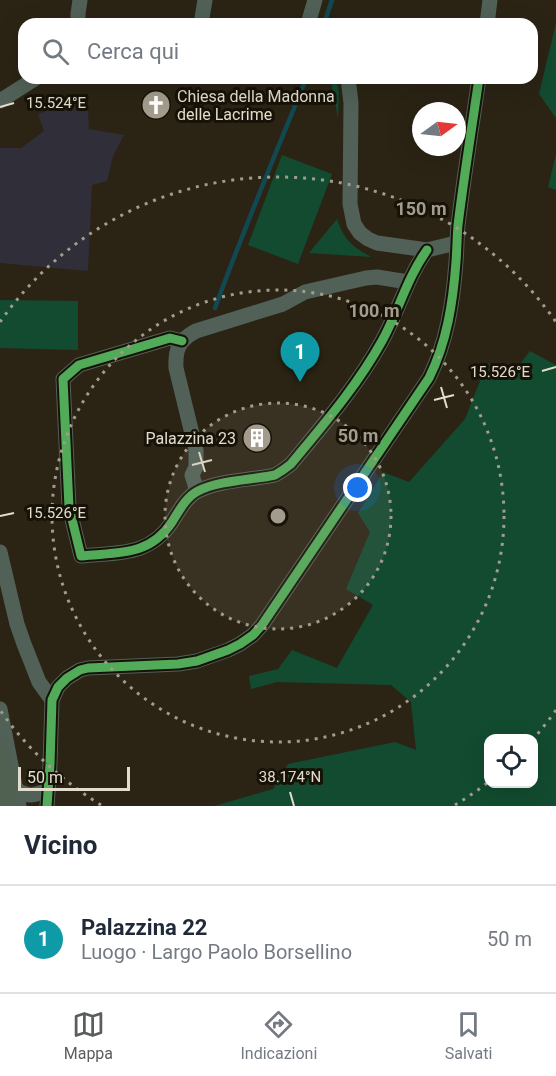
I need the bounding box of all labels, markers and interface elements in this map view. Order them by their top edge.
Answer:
search box [18,18,538,84]
icon: search [39,35,72,68]
text: Cerca qui [87,39,179,64]
place label: Chiesa della Madonna delle Lacrime [177,87,335,124]
church icon: Chiesa della Madonna delle Lacrime [140,89,172,121]
text: 15.524°E [26,94,87,112]
north arrow [412,102,466,156]
text: 150 m [395,198,447,219]
text: 100 m [348,300,400,321]
pin: 1 [280,332,320,382]
text: 15.526°E [470,363,531,381]
building icon: Palazzina 23 [241,422,273,454]
text: 50 m [338,425,378,446]
place label: Palazzina 23 [145,429,236,448]
your location [343,473,372,502]
text: 15.526°E [26,504,87,522]
centre of rings [268,506,288,526]
map controls [484,734,538,788]
button: locate [484,734,538,788]
scale bar [18,764,130,792]
text: 50 m [27,768,63,787]
text: 38.174°N [259,768,321,786]
text: Vicino [24,830,98,860]
text: Palazzina 22 [81,915,207,940]
text: 1 [38,927,49,951]
text: 50 m [487,927,532,951]
text: Luogo · Largo Paolo Borsellino [81,940,352,964]
tab: Mappa [64,1008,113,1063]
tab: Indicazioni [240,1008,317,1063]
tab: Salvati [445,1008,492,1063]

